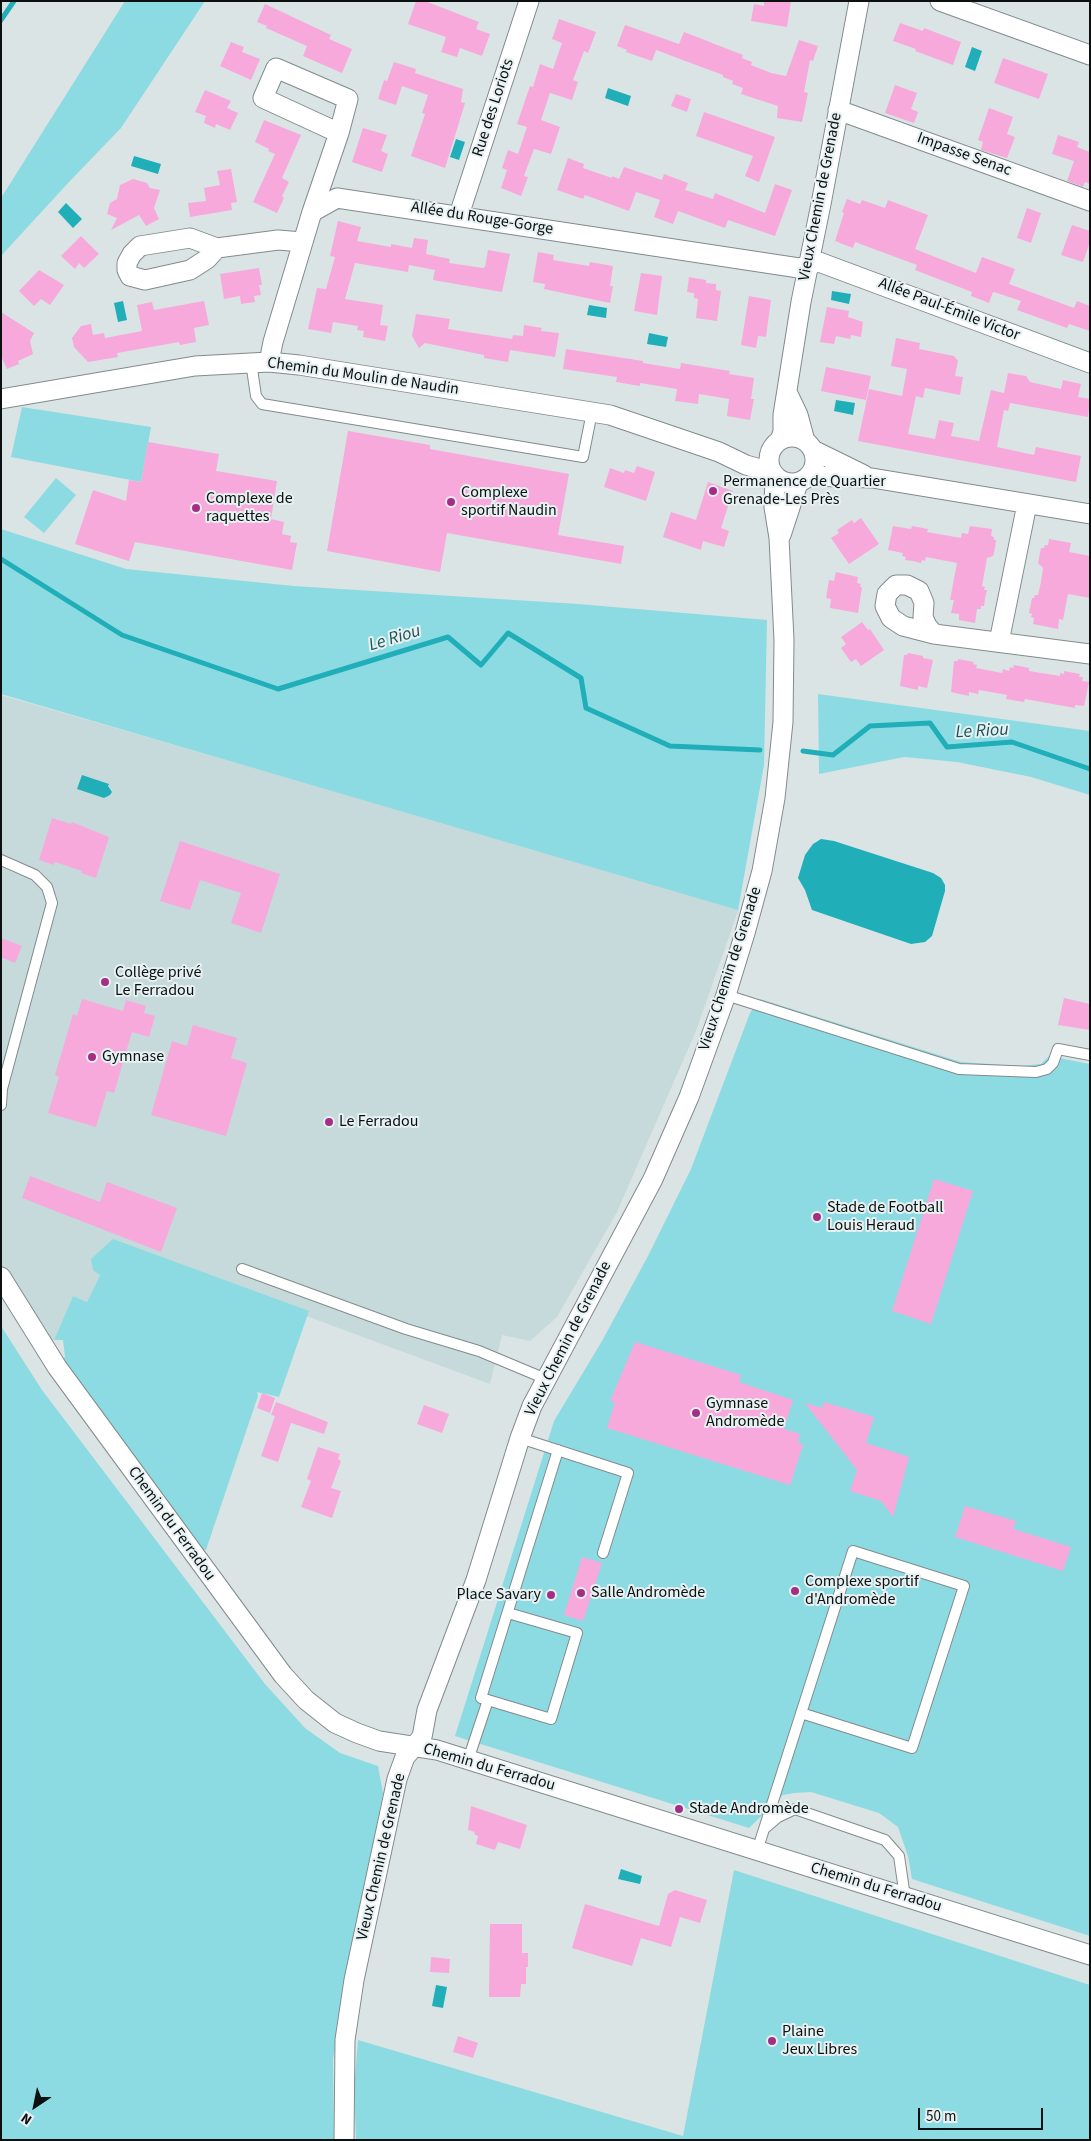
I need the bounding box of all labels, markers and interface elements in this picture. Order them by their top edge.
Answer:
street label: Rue des Loriots [469,57,519,159]
street label: Vieux Chemin de Grenade [795,111,847,283]
street label: Impasse Senac [914,129,1014,181]
street label: Allée du Rouge-Gorge [410,198,554,240]
street label: Allée Paul-Émile Victor [876,274,1022,346]
street label: Chemin du Moulin de Naudin [266,354,460,400]
place label: Permanence de Quartier Grenade-Les Près [723,472,886,510]
place label: Complexe sportif Naudin [461,483,557,521]
marker: Permanence de Quartier Grenade-Les Près [707,485,719,497]
place label: Complexe de raquettes [206,489,293,527]
marker: Complexe sportif Naudin [445,496,457,508]
marker: Complexe de raquettes [190,502,202,514]
water label: Le Riou [366,621,424,657]
water label: Le Riou [955,720,1009,744]
street label: Vieux Chemin de Grenade [695,885,767,1053]
place label: Collège privé Le Ferradou [115,963,201,1001]
marker: Collège privé Le Ferradou [99,976,111,988]
place label: Gymnase [102,1047,164,1067]
marker: Gymnase [86,1051,98,1063]
place label: Le Ferradou [339,1112,418,1132]
marker: Le Ferradou [323,1116,335,1128]
place label: Stade de Football Louis Heraud [827,1198,943,1236]
marker: Stade de Football Louis Heraud [811,1211,823,1223]
street label: Vieux Chemin de Grenade [522,1258,616,1420]
place label: Gymnase Andromède [706,1394,784,1432]
marker: Gymnase Andromède [690,1407,702,1419]
street label: Chemin du Ferradou [123,1463,219,1585]
place label: Complexe sportif d'Andromède [805,1572,919,1610]
place label: Salle Andromède [591,1583,705,1603]
place label: Place Savary [456,1585,541,1605]
marker: Complexe sportif d'Andromède [789,1585,801,1597]
marker: Salle Andromède [575,1587,587,1599]
marker: Place Savary [545,1589,557,1601]
street label: Chemin du Ferradou [421,1740,557,1796]
street label: Vieux Chemin de Grenade [353,1772,411,1942]
place label: Stade Andromède [689,1799,809,1819]
marker: Stade Andromède [673,1803,685,1815]
street label: Chemin du Ferradou [808,1859,944,1917]
place label: Plaine Jeux Libres [782,2022,857,2060]
marker: Plaine Jeux Libres [766,2035,778,2047]
north arrow [10,2081,60,2131]
scale bar [921,2098,1046,2130]
text: 50 m [926,2106,956,2127]
text: N [17,2108,36,2129]

